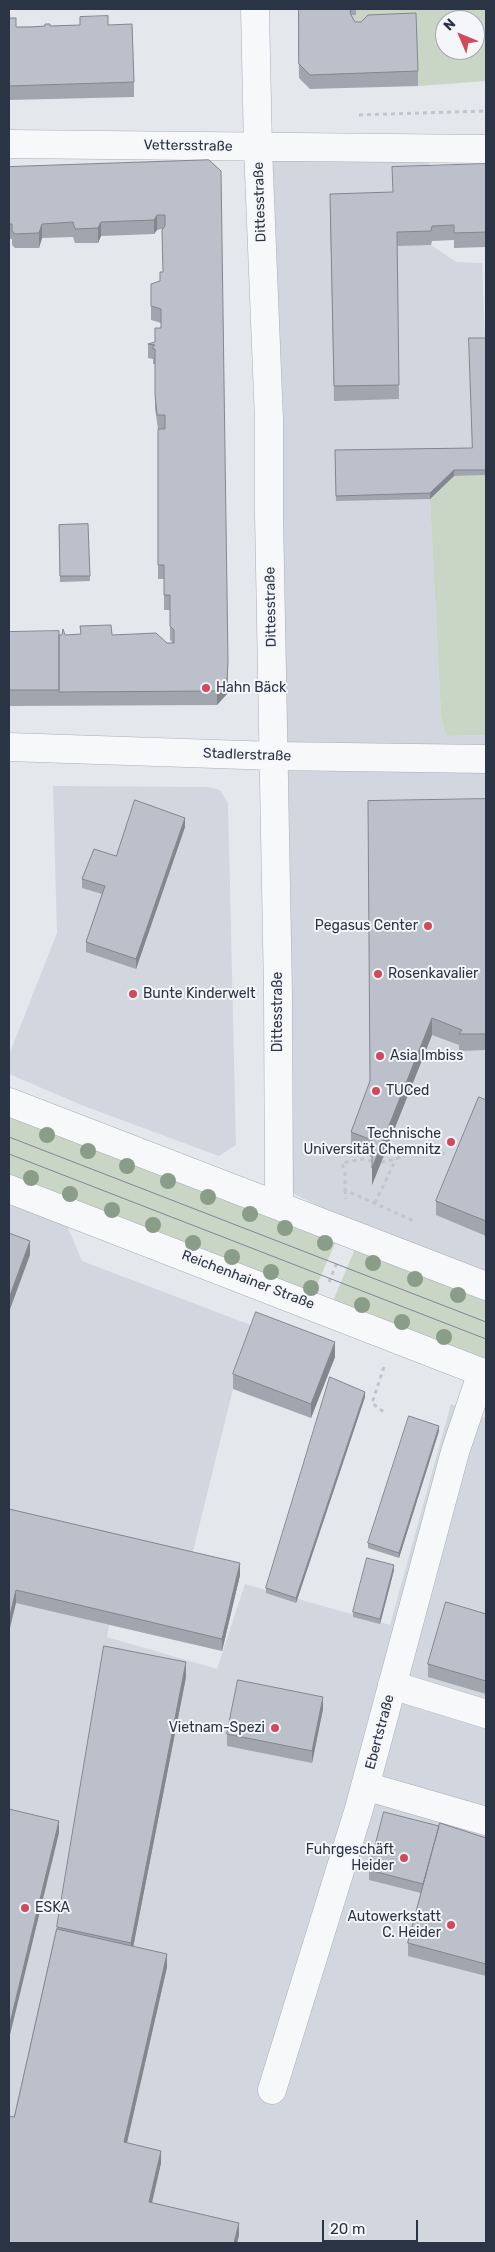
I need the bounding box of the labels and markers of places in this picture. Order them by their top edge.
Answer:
place label: Hahn Bäck [216,680,286,696]
marker: Hahn Bäck [200,682,212,694]
place label: Pegasus Center [315,918,418,934]
marker: Pegasus Center [422,920,434,932]
place label: Rosenkavalier [388,966,478,982]
marker: Rosenkavalier [372,968,384,980]
place label: Bunte Kinderwelt [143,986,255,1002]
marker: Bunte Kinderwelt [127,988,139,1000]
place label: Asia Imbiss [390,1048,463,1064]
marker: Asia Imbiss [374,1050,386,1062]
place label: TUCed [386,1083,429,1099]
marker: TUCed [370,1085,382,1097]
place label: Technische Universität Chemnitz [303,1126,441,1158]
marker: Technische Universität Chemnitz [445,1136,457,1148]
place label: Vietnam-Spezi [169,1720,265,1736]
marker: Vietnam-Spezi [269,1722,281,1734]
place label: Fuhrgeschäft Heider [306,1842,394,1874]
marker: Fuhrgeschäft Heider [398,1852,410,1864]
place label: ESKA [35,1900,70,1916]
marker: ESKA [19,1902,31,1914]
place label: Autowerkstatt C. Heider [347,1909,441,1941]
marker: Autowerkstatt C. Heider [445,1919,457,1931]

